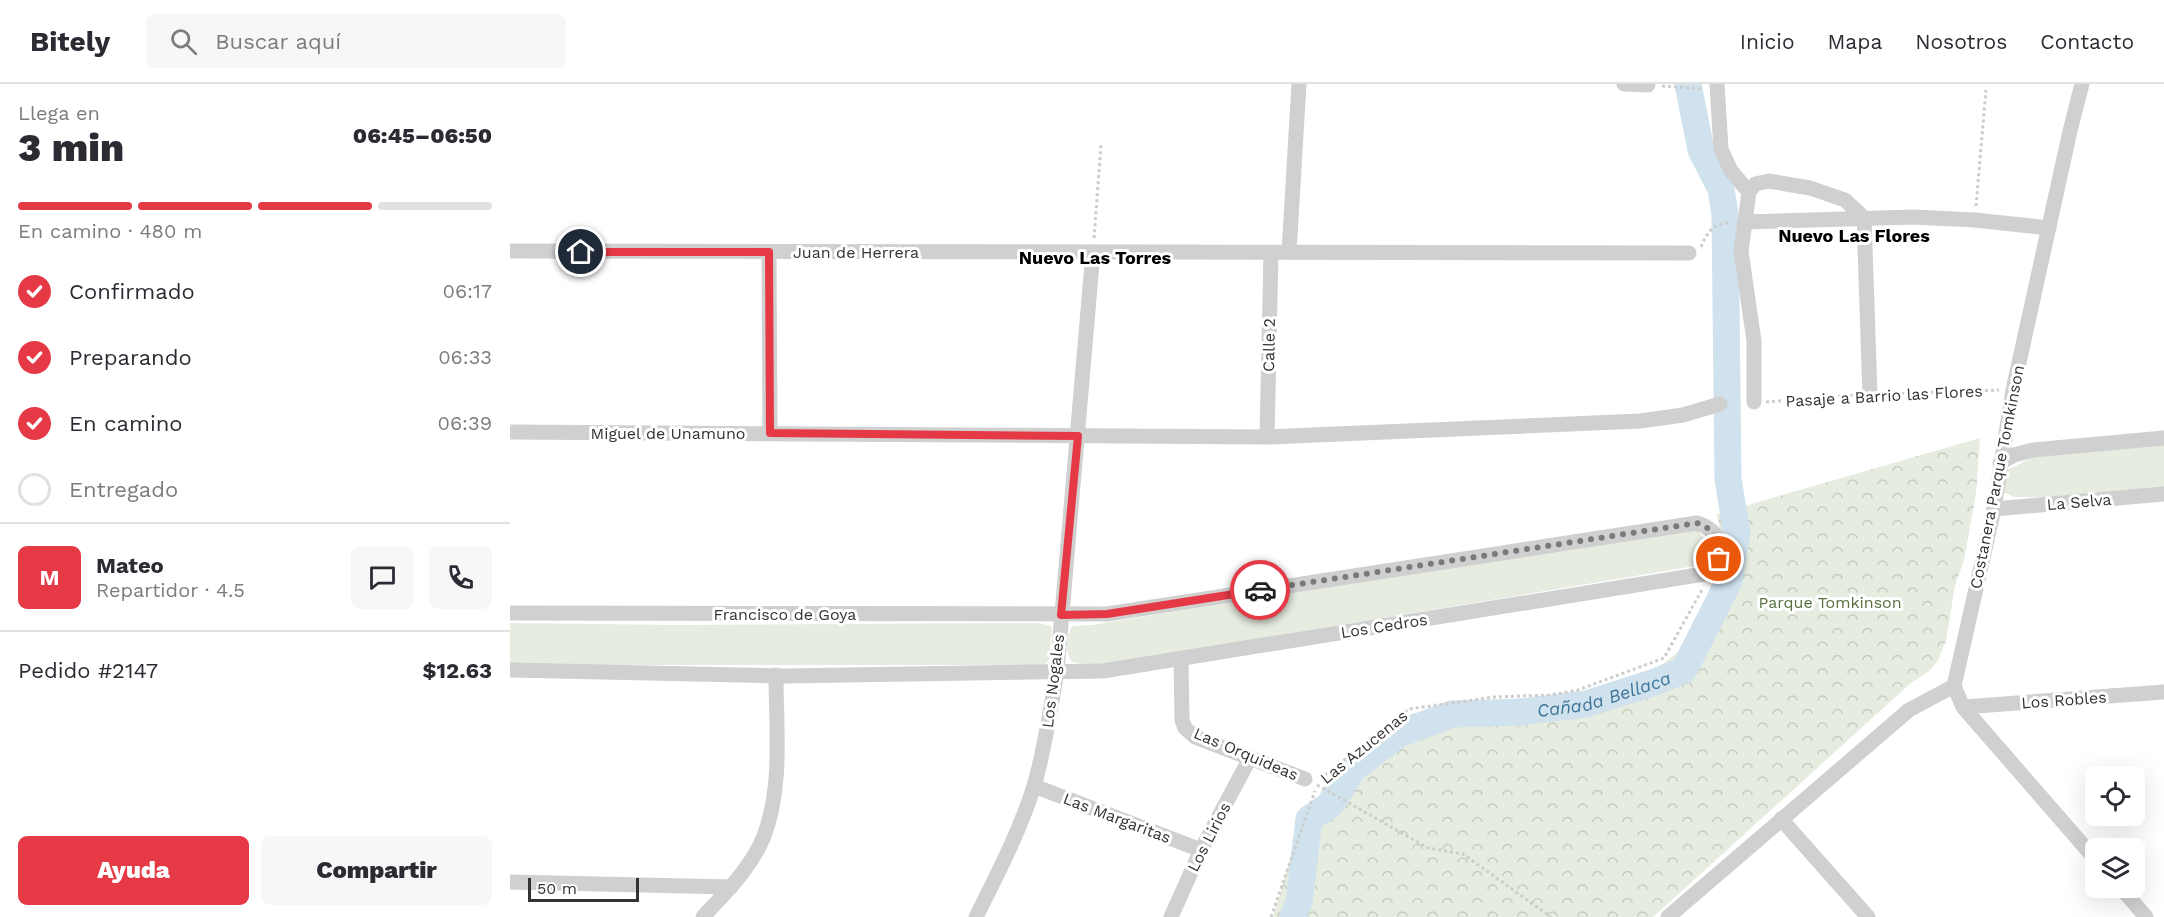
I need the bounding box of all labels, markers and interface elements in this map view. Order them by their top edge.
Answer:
search box [146,14,566,68]
text: Bitely [30,25,110,58]
icon: search [167,25,200,58]
text: Buscar aquí [215,29,341,54]
text: Inicio [1740,29,1795,54]
text: Mapa [1828,29,1882,54]
text: Nosotros [1915,29,2007,54]
text: Contacto [2040,29,2134,54]
text: Llega en [18,101,100,125]
text: 06:45–06:50 [353,123,492,148]
text: 3 min [18,125,124,170]
text: En camino · 480 m [18,219,202,243]
district label: Nuevo Las Flores [1778,225,1930,246]
pin [555,226,606,277]
icon: home [564,235,597,268]
street label: Juan de Herrera [793,243,919,262]
district label: Nuevo Las Torres [1019,247,1172,268]
icon: check [18,275,51,308]
text: Confirmado [69,279,195,304]
text: 06:17 [442,279,492,303]
street label: Calle 2 [1259,318,1279,372]
icon: check [18,341,51,374]
text: Preparando [69,345,192,370]
text: 06:33 [438,345,492,369]
street label: Costanera Parque Tomkinson [1966,364,2028,590]
street label: Pasaje a Barrio las Flores [1785,381,1983,411]
icon: check [18,407,51,440]
text: En camino [69,411,183,436]
text: 06:39 [437,411,492,435]
street label: Miguel de Unamuno [591,424,745,443]
text: Entregado [69,477,178,502]
street label: La Selva [2046,490,2112,514]
pin [1693,533,1744,584]
icon: bag [1702,542,1735,575]
button: chat [351,546,414,609]
button: phone [429,546,492,609]
text: Mateo [96,553,164,578]
courier [1230,560,1290,620]
text: M [39,565,60,590]
icon: car [1244,574,1277,607]
text: Repartidor · 4.5 [96,578,245,602]
park label: Parque Tomkinson [1758,593,1902,612]
street label: Francisco de Goya [714,605,856,624]
street label: Los Cedros [1339,610,1429,642]
street label: Los Nogales [1038,633,1068,729]
text: Pedido #2147 [18,658,158,683]
text: $12.63 [422,658,492,683]
water label: Cañada Bellaca [1536,666,1674,720]
street label: Los Robles [2021,688,2107,712]
street label: Las Azucenas [1317,706,1411,788]
street label: Las Orquideas [1191,723,1301,785]
map controls [2085,766,2145,898]
button: locate [2085,766,2145,826]
street label: Las Margaritas [1060,789,1174,847]
street label: Los Lirios [1183,799,1235,875]
button: Ayuda [18,836,249,905]
button: Compartir [261,836,492,905]
button: layers [2085,838,2145,898]
scale bar [528,875,639,902]
text: 50 m [537,879,577,898]

